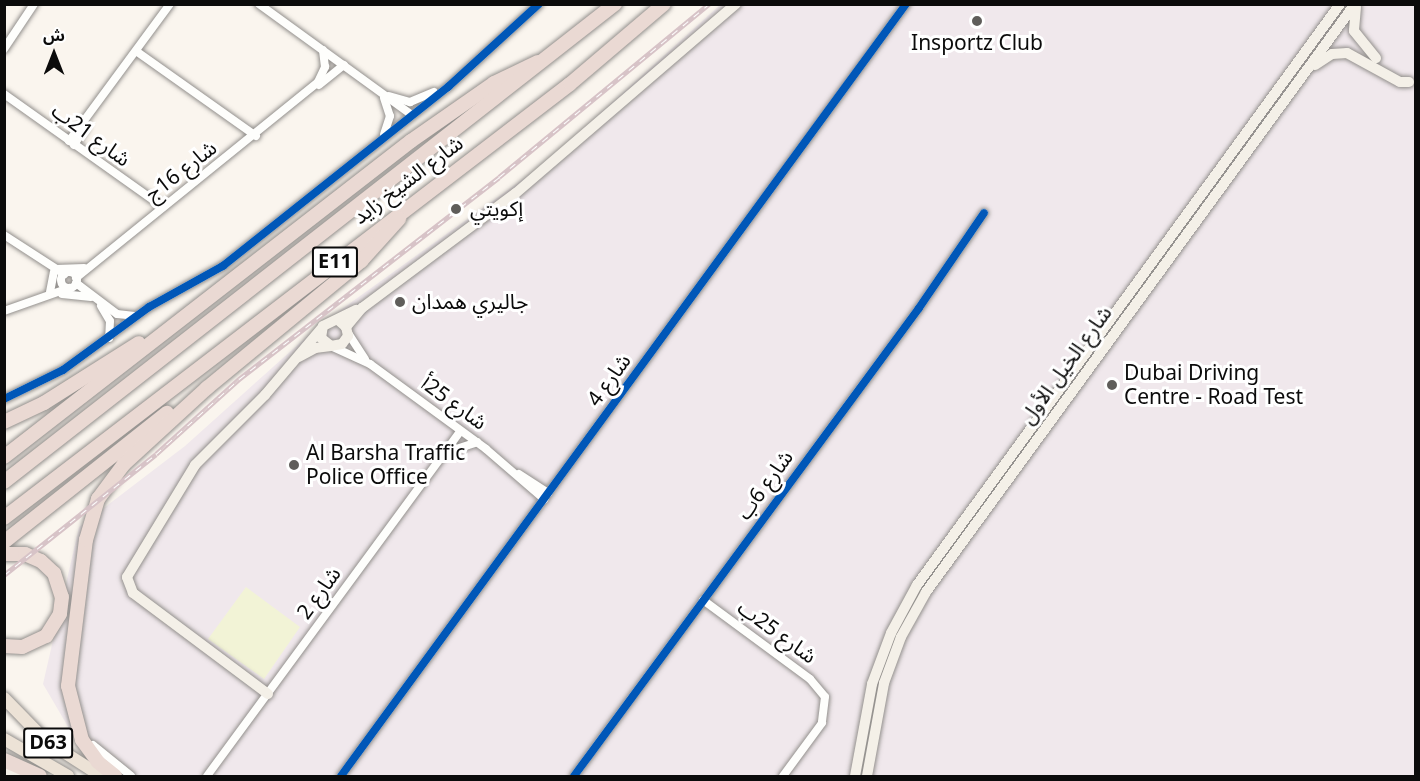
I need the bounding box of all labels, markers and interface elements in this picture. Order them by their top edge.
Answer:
marker: Insportz Club [970,14,984,28]
text: ش [43,19,65,53]
north arrow [24,24,84,84]
place label: Insportz Club [911,30,1043,56]
street label: شارع 21ب [47,98,135,172]
street label: شارع الشيخ زايد [348,130,468,230]
street label: شارع 16ج [140,135,222,207]
place label: إكويتي [470,196,523,222]
marker: إكويتي [447,200,465,218]
road number: E11 [311,245,359,279]
place label: جاليري همدان [412,289,528,315]
marker: جاليري همدان [393,295,407,309]
street label: شارع الخيل الأول [1015,301,1117,429]
street label: شارع 4 [582,349,636,411]
place label: Dubai Driving Centre - Road Test [1124,360,1303,410]
street label: شارع 25أ [416,371,492,435]
marker: Dubai Driving Centre - Road Test [1105,378,1119,392]
place label: Al Barsha Traffic Police Office [306,440,465,490]
street label: شارع 6ب [732,446,798,524]
marker: Al Barsha Traffic Police Office [287,458,301,472]
street label: شارع 2 [292,562,346,624]
street label: شارع 25ب [733,595,821,669]
road number: D63 [22,726,74,760]

